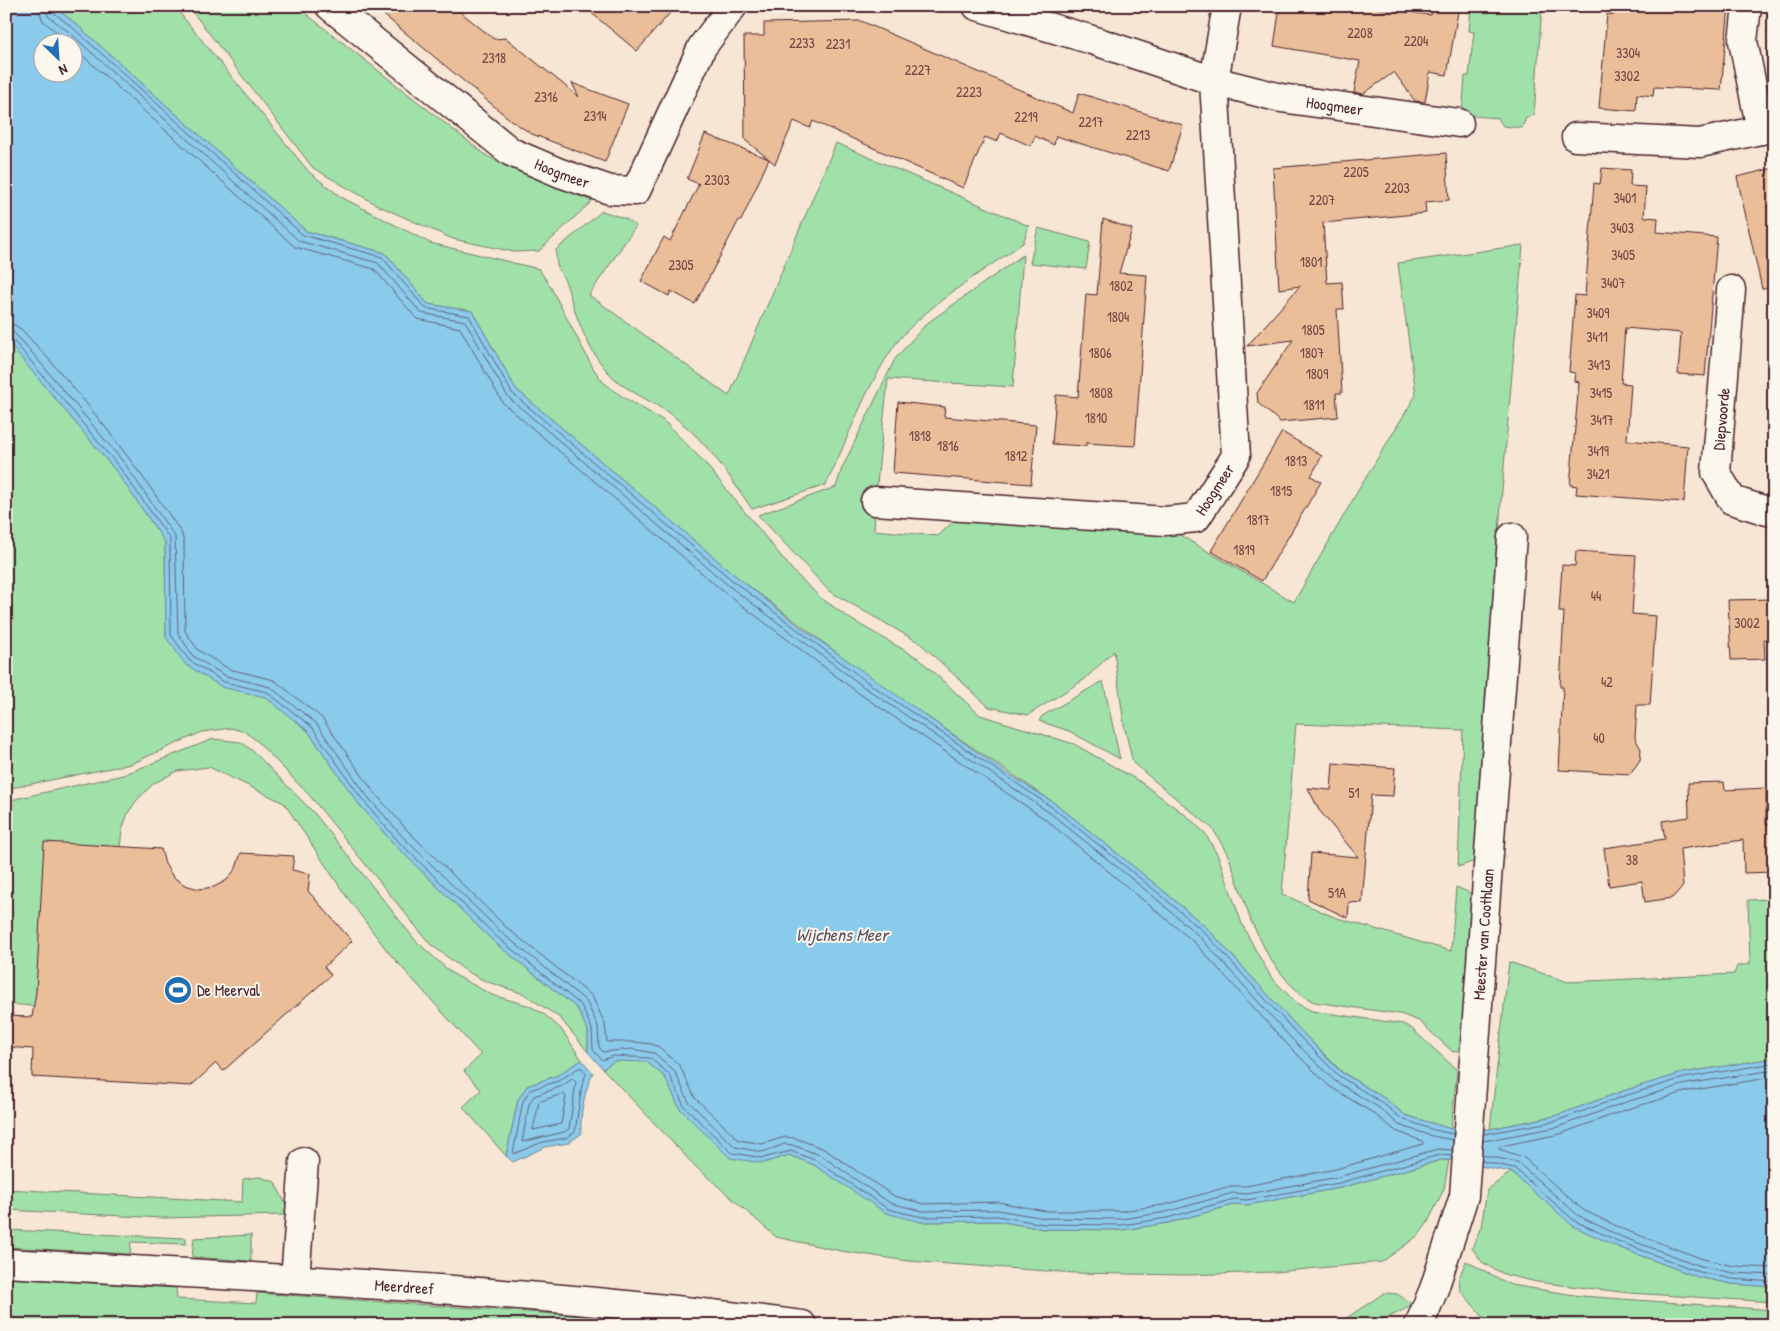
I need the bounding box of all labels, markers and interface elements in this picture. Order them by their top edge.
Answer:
house number: 2208 [1347,23,1373,42]
house number: 2204 [1404,31,1428,50]
north arrow [32,32,82,82]
house number: 2233 [789,33,815,52]
house number: 2231 [826,34,850,53]
house number: 3304 [1616,43,1640,62]
house number: 2318 [482,48,506,67]
text: N [56,60,71,81]
house number: 2227 [905,60,931,79]
house number: 3302 [1614,66,1640,85]
house number: 2223 [956,82,982,101]
house number: 2316 [534,87,558,106]
street label: Hoogmeer [1305,91,1365,120]
house number: 2314 [583,106,607,125]
house number: 2219 [1014,107,1038,126]
house number: 2217 [1078,112,1104,131]
house number: 2213 [1126,125,1150,144]
street label: Hoogmeer [531,152,593,193]
house number: 2205 [1343,162,1369,181]
house number: 2303 [704,170,730,189]
house number: 2203 [1384,178,1410,197]
house number: 3401 [1614,188,1636,207]
house number: 2207 [1309,190,1335,209]
house number: 3403 [1610,218,1634,237]
house number: 3405 [1611,245,1635,264]
house number: 1801 [1300,252,1322,271]
house number: 2305 [668,255,694,274]
house number: 3407 [1601,273,1625,292]
house number: 1802 [1109,276,1133,295]
house number: 3409 [1587,303,1609,322]
house number: 1804 [1107,307,1129,326]
house number: 1805 [1301,320,1325,339]
house number: 3411 [1586,327,1608,346]
house number: 1806 [1088,343,1112,362]
house number: 1807 [1300,343,1324,362]
house number: 3413 [1588,355,1610,374]
house number: 1809 [1306,364,1328,383]
house number: 1808 [1089,383,1113,402]
house number: 3415 [1590,383,1612,402]
street label: Diepvoorde [1707,386,1735,451]
house number: 1811 [1303,395,1325,414]
house number: 1810 [1085,408,1107,427]
house number: 3417 [1590,410,1614,429]
house number: 1818 [909,426,931,445]
house number: 1816 [937,436,959,455]
house number: 3419 [1587,441,1609,460]
house number: 1812 [1005,446,1028,465]
house number: 1813 [1285,451,1307,470]
street label: Hoogmeer [1190,459,1239,519]
house number: 3421 [1586,464,1610,483]
house number: 1815 [1270,481,1292,500]
house number: 1817 [1246,510,1270,529]
house number: 1819 [1233,540,1255,559]
house number: 44 [1591,586,1601,605]
house number: 3002 [1734,613,1760,632]
house number: 42 [1601,672,1613,691]
house number: 40 [1593,728,1605,747]
house number: 51 [1348,783,1360,802]
house number: 38 [1626,850,1638,869]
street label: Meester van Coothlaan [1467,868,1499,1001]
house number: 51A [1328,883,1346,902]
water label: Wijchens Meer [796,922,890,947]
sports icon: De Meerval [163,975,193,1005]
place label: De Meerval [197,979,261,1001]
street label: Meerdreef [374,1273,435,1300]

